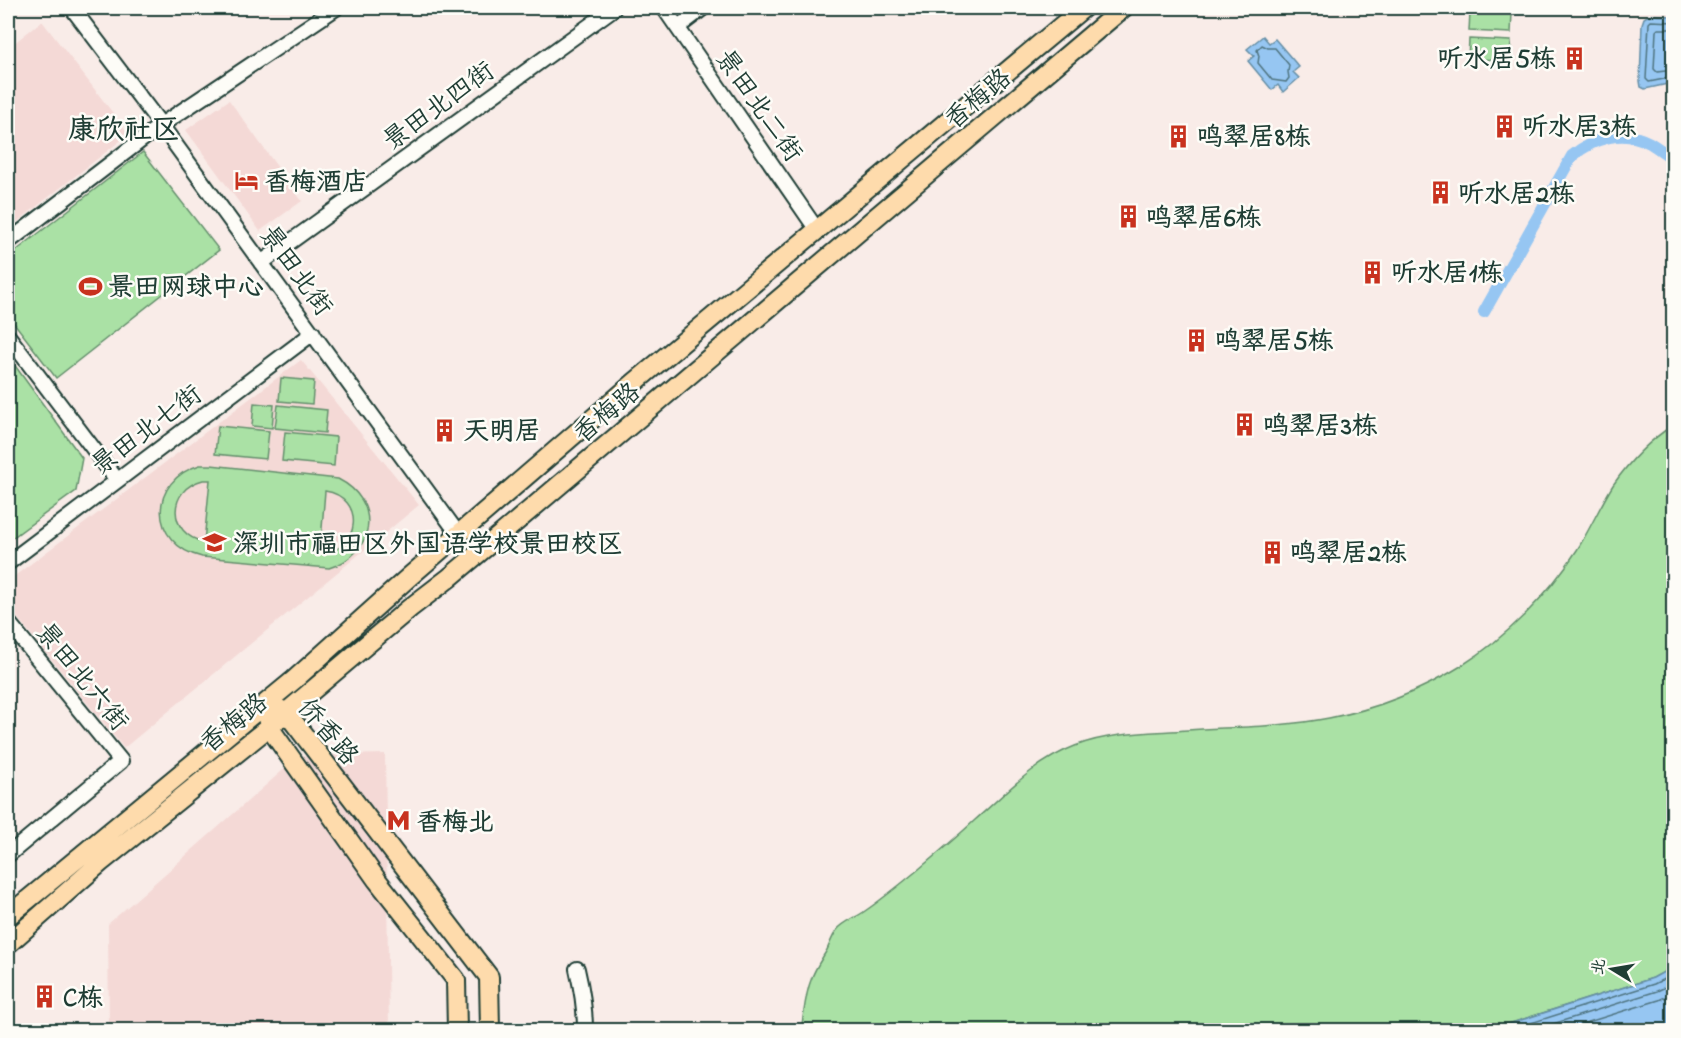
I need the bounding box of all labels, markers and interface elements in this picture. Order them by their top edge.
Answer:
place label: 听水居5栋 [1437,42,1556,80]
street label: 景田北二街 [705,43,810,171]
building icon: 听水居5栋 [1561,45,1587,71]
street label: 景田北四街 [376,54,504,161]
street label: 香梅路 [937,61,1021,140]
place label: 听水居3栋 [1522,110,1637,148]
district label: 康欣社区 [68,111,180,152]
building icon: 听水居3栋 [1491,113,1517,139]
place label: 鸣翠居8栋 [1197,120,1311,158]
building icon: 鸣翠居8栋 [1166,123,1192,149]
place label: 香梅酒店 [264,165,368,203]
hotel icon: 香梅酒店 [233,168,259,194]
place label: 听水居2栋 [1458,177,1575,215]
building icon: 听水居2栋 [1427,180,1453,206]
place label: 鸣翠居6栋 [1146,201,1261,239]
building icon: 鸣翠居6栋 [1115,204,1141,230]
street label: 景田北街 [249,219,341,325]
place label: 听水居1栋 [1391,256,1503,294]
building icon: 听水居1栋 [1360,259,1386,285]
place label: 景田网球中心 [108,270,264,308]
sports icon: 景田网球中心 [77,273,103,299]
place label: 鸣翠居5栋 [1215,324,1334,362]
building icon: 鸣翠居5栋 [1184,327,1210,353]
street label: 香梅路 [566,375,650,454]
street label: 景田北七街 [84,377,211,486]
place label: 鸣翠居3栋 [1263,409,1378,447]
building icon: 鸣翠居3栋 [1232,412,1258,438]
place label: 天明居 [463,414,541,452]
building icon: 天明居 [432,417,458,443]
place label: 深圳市福田区外国语学校景田校区 [233,527,623,565]
school or university icon: 深圳市福田区外国语学校景田校区 [202,530,228,556]
place label: 鸣翠居2栋 [1290,536,1407,574]
building icon: 鸣翠居2栋 [1259,539,1285,565]
street label: 景田北六街 [25,615,136,740]
street label: 香梅路 [193,685,277,764]
street label: 侨香路 [287,691,366,775]
place label: 香梅北 [416,805,494,843]
metro station icon: 香梅北 [385,808,411,834]
north arrow [1582,939,1642,999]
text: 北 [1586,956,1613,977]
place label: C栋 [63,981,103,1019]
building icon: C栋 [32,984,58,1010]

